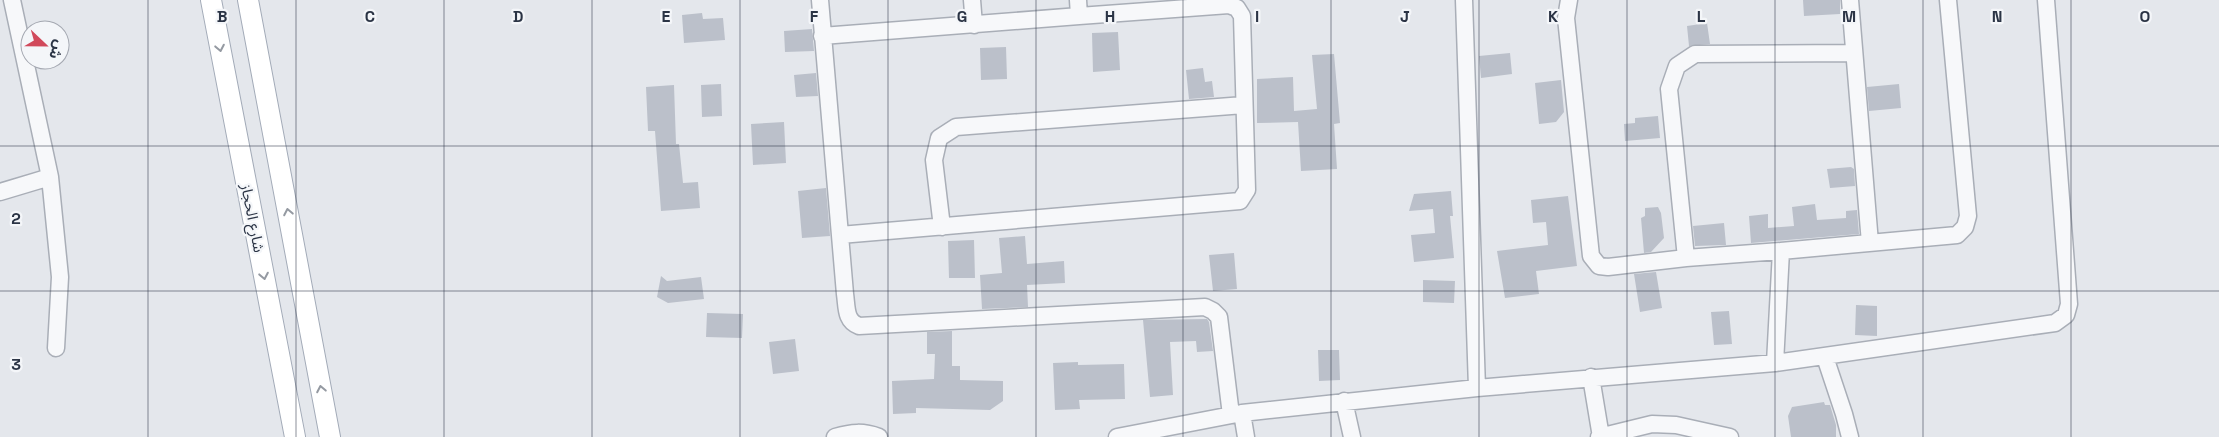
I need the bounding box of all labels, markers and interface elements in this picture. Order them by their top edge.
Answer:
text: B [217,6,227,27]
text: C [365,6,375,27]
text: D [513,6,523,27]
text: E [662,6,671,27]
text: F [810,6,819,27]
text: G [957,6,967,27]
text: H [1105,6,1115,27]
text: I [1255,6,1259,27]
text: J [1400,6,1410,27]
text: K [1548,6,1558,27]
text: L [1697,6,1706,27]
text: M [1842,6,1856,27]
text: N [1992,6,2002,27]
text: O [2140,6,2151,27]
north arrow [20,20,70,70]
text: ش [45,38,69,62]
one-way arrow [215,43,225,52]
street label: شارع الحجاز [234,181,269,255]
text: 2 [11,208,21,229]
one-way arrow [283,208,293,217]
one-way arrow [259,272,269,281]
text: 3 [11,354,21,375]
one-way arrow [317,385,327,394]

